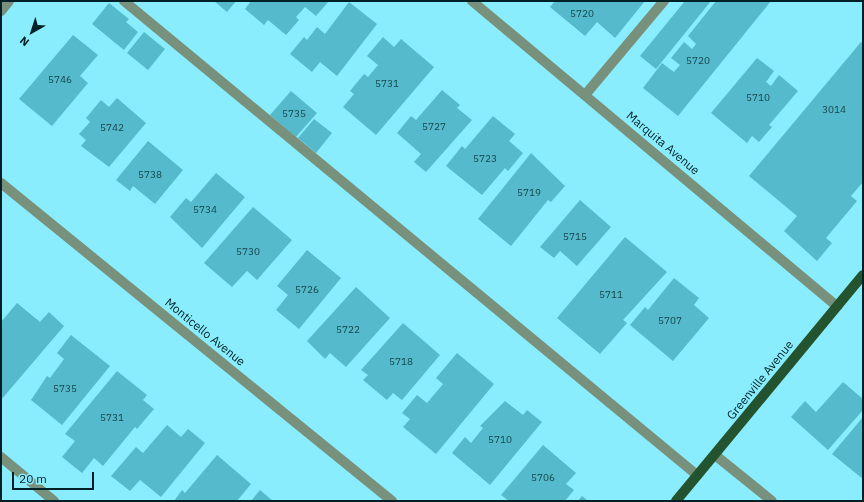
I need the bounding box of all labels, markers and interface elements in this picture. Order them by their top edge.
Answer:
house number: 5720 [570,8,594,20]
north arrow [12,12,52,52]
text: N [17,33,32,49]
house number: 5720 [686,55,710,67]
house number: 5746 [48,74,72,86]
house number: 5731 [375,78,399,90]
house number: 5710 [746,92,770,104]
house number: 3014 [822,104,846,116]
house number: 5735 [282,108,306,120]
street label: Marquita Avenue [624,108,702,178]
house number: 5727 [422,121,446,133]
house number: 5742 [100,122,124,134]
house number: 5723 [473,153,497,165]
house number: 5738 [138,169,162,181]
house number: 5719 [517,187,541,199]
house number: 5734 [193,204,217,216]
house number: 5715 [563,231,587,243]
house number: 5730 [236,246,260,258]
house number: 5726 [295,284,319,296]
house number: 5711 [599,289,623,301]
street label: Monticello Avenue [162,295,248,369]
house number: 5707 [658,315,682,327]
house number: 5722 [336,324,360,336]
street label: Greenville Avenue [724,338,796,422]
house number: 5718 [389,356,413,368]
house number: 5735 [53,383,77,395]
house number: 5731 [100,412,124,424]
house number: 5710 [488,434,512,446]
scale bar [14,464,96,490]
text: 20 m [19,471,47,486]
house number: 5706 [531,472,555,484]

